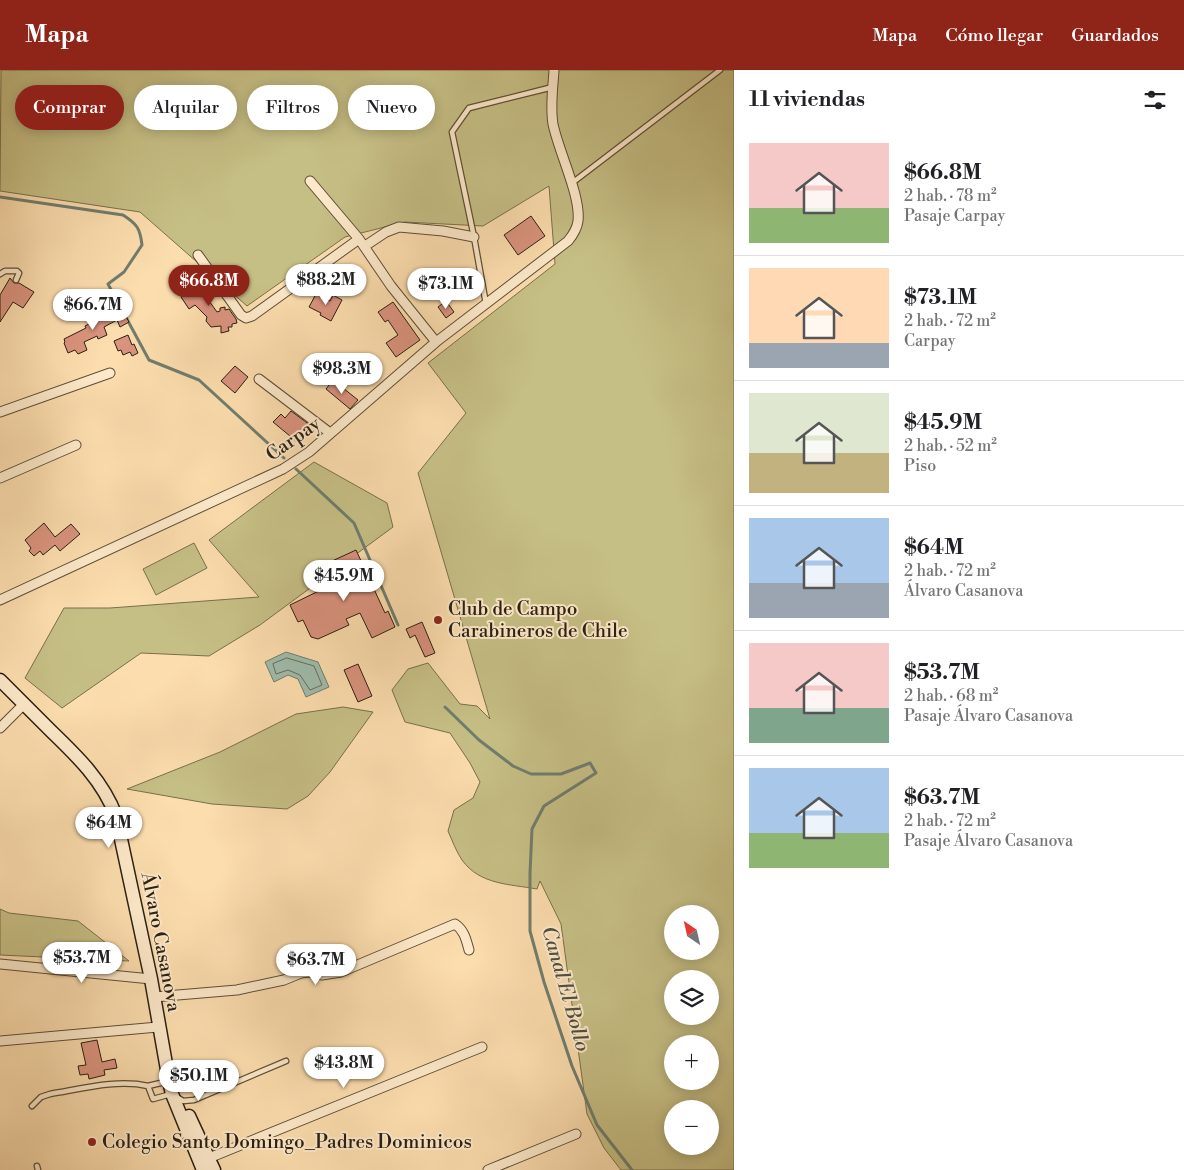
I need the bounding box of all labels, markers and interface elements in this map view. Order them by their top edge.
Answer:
text: Mapa [25,20,88,50]
text: Mapa [873,24,917,47]
text: Cómo llegar [945,24,1043,47]
text: Guardados [1071,24,1159,47]
chip: Comprar [15,85,124,130]
chip: Alquilar [134,85,237,130]
chip: Filtros [247,85,338,130]
chip: Nuevo [348,85,435,130]
icon: filters [1141,86,1169,114]
text: 11 viviendas [749,87,865,113]
text: $66.8M [904,160,982,186]
icon: home [789,163,849,223]
text: 2 hab. · 78 m² [904,186,997,206]
text: Pasaje Carpay [904,206,1005,226]
pin: $66.8M [168,264,250,307]
pin: $88.2M [285,264,367,306]
pin: $73.1M [405,268,487,310]
text: $88.2M [296,270,356,290]
text: $66.8M [179,271,239,291]
text: $73.1M [418,274,474,294]
text: $73.1M [904,285,977,311]
pin: $66.7M [52,288,134,331]
icon: home [789,288,849,348]
text: $66.7M [64,295,122,315]
text: 2 hab. · 72 m² [904,311,996,331]
text: Carpay [904,331,955,351]
pin: $98.3M [301,352,383,395]
text: $98.3M [313,359,371,379]
text: $45.9M [904,410,982,436]
street label: Carpay [261,411,326,466]
icon: home [789,413,849,473]
text: 2 hab. · 52 m² [904,436,997,456]
text: Piso [904,456,936,476]
text: $64M [904,535,964,561]
icon: home [789,538,849,598]
pin: $45.9M [303,560,385,602]
text: 2 hab. · 72 m² [904,561,996,581]
text: $45.9M [314,566,374,586]
text: Álvaro Casanova [904,581,1023,601]
place label: Club de Campo Carabineros de Chile [448,597,628,643]
marker: Club de Campo Carabineros de Chile [432,614,444,626]
text: $53.7M [904,660,980,686]
icon: home [789,663,849,723]
text: 2 hab. · 68 m² [904,686,998,706]
text: Pasaje Álvaro Casanova [904,706,1073,726]
text: $63.7M [904,785,980,811]
icon: home [789,788,849,848]
pin: $64M [79,806,139,849]
text: 2 hab. · 72 m² [904,811,996,831]
text: $64M [86,813,132,833]
text: Pasaje Álvaro Casanova [904,831,1073,851]
street label: Álvaro Casanova [136,869,187,1014]
north arrow [664,905,719,960]
map controls [664,905,719,1155]
water label: Canal El Bollo [535,924,595,1054]
pin: $53.7M [41,942,123,984]
pin: $63.7M [275,944,357,986]
text: $53.7M [53,948,111,968]
text: $63.7M [287,950,345,970]
button: layers [664,970,719,1025]
button: + [664,1035,719,1090]
pin: $43.8M [303,1046,385,1089]
text: $43.8M [314,1053,374,1073]
pin: $50.1M [158,1060,240,1102]
text: $50.1M [170,1066,228,1086]
button: − [664,1100,719,1155]
place label: Colegio Santo Domingo_Padres Dominicos [102,1130,472,1154]
marker: Colegio Santo Domingo_Padres Dominicos [86,1136,98,1148]

